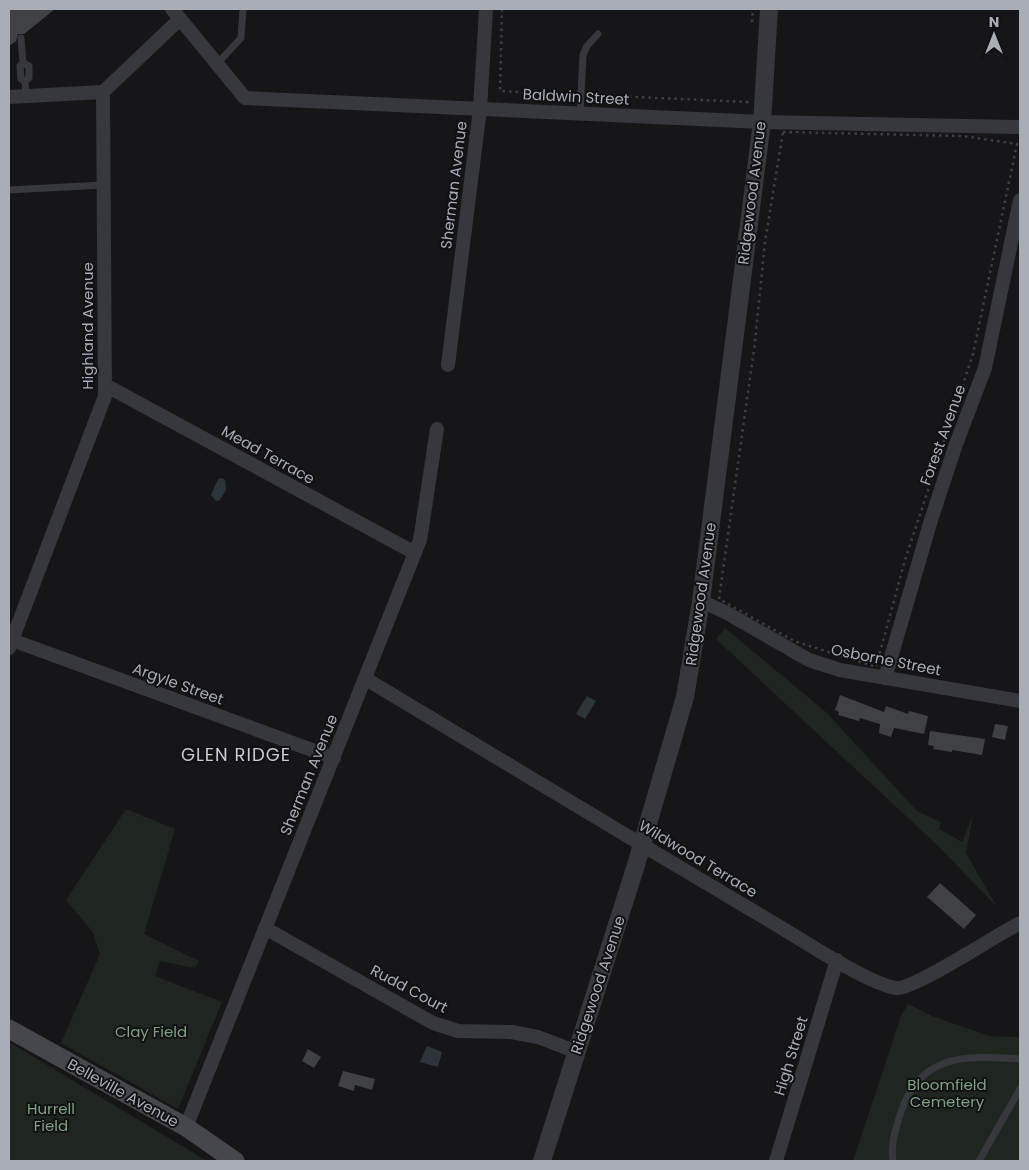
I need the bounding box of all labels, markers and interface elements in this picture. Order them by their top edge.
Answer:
north arrow [969,10,1019,60]
text: N [989,12,999,32]
street label: Baldwin Street [522,83,630,110]
street label: Sherman Avenue [435,120,472,250]
street label: Ridgewood Avenue [732,120,771,266]
street label: Highland Avenue [77,262,98,390]
street label: Forest Avenue [915,382,970,488]
street label: Mead Terrace [218,420,319,489]
street label: Ridgewood Avenue [680,521,721,667]
street label: Osborne Street [829,639,943,680]
street label: Argyle Street [130,657,227,710]
street label: Sherman Avenue [275,711,342,838]
district label: GLEN RIDGE [181,742,291,767]
street label: Wildwood Terrace [635,815,762,902]
street label: Ridgewood Avenue [565,913,630,1057]
street label: Rudd Court [367,959,452,1018]
street label: High Street [769,1014,813,1098]
park label: Clay Field [115,1021,187,1042]
street label: Belleville Avenue [64,1053,183,1132]
park label: Bloomfield Cemetery [907,1074,987,1112]
park label: Hurrell Field [27,1098,75,1136]

